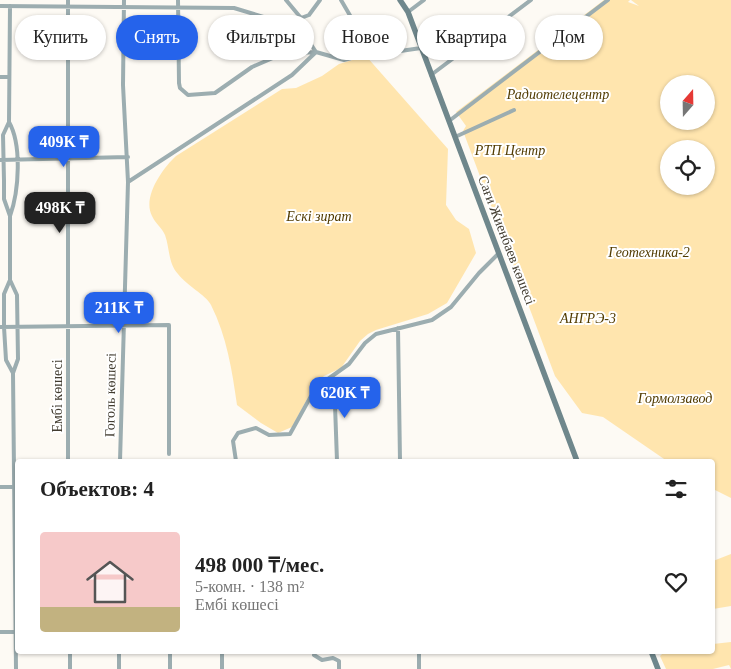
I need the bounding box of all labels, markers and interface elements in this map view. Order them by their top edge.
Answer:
chip: Купить [15,15,106,60]
chip: Снять [116,15,198,60]
chip: Фильтры [208,15,314,60]
chip: Новое [324,15,407,60]
chip: Квартира [417,15,525,60]
chip: Дом [535,15,603,60]
north arrow [660,75,715,130]
map controls [660,75,715,195]
park label: Радиотелецентр [506,87,609,102]
pin: 409K ₸ [23,126,105,168]
text: 409K ₸ [39,133,89,150]
button: locate [660,140,715,195]
park label: РТП Центр [474,143,545,158]
street label: Сағи Жиенбаев көшесі [475,174,538,307]
pin: 498K ₸ [19,192,101,234]
text: 498K ₸ [35,199,85,216]
park label: Ескі зират [285,209,352,224]
park label: Геотехника-2 [607,245,690,260]
pin: 211K ₸ [78,292,160,334]
text: 211K ₸ [95,299,143,316]
park label: АНГРЭ-3 [559,311,616,326]
street label: Гоголь көшесі [102,353,119,437]
street label: Ембі көшесі [50,359,65,433]
pin: 620K ₸ [304,376,386,419]
text: 620K ₸ [320,384,370,401]
park label: Гормолзавод [637,391,712,406]
icon: filters [662,475,690,503]
text: Объектов: 4 [40,477,154,501]
icon: home [80,552,140,612]
text: 498 000 ₸/мес. [195,553,324,577]
icon: heart [662,568,690,596]
text: 5-комн. · 138 m² [195,578,304,595]
text: Ембі көшесі [195,596,279,613]

